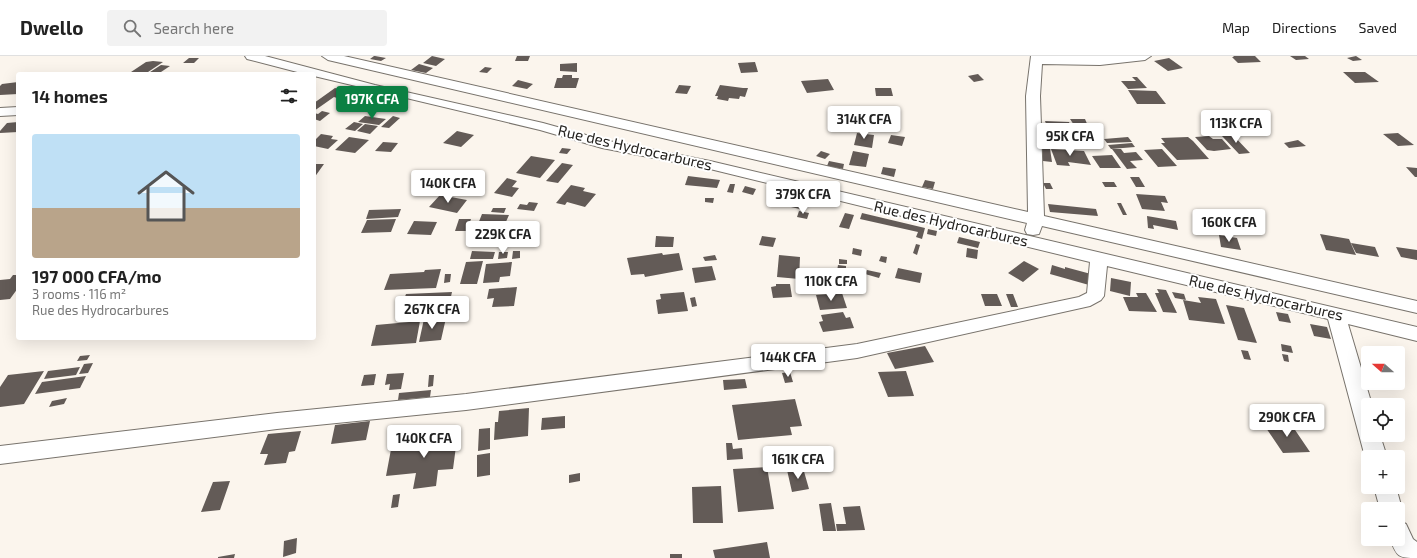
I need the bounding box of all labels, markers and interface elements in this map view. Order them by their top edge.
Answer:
search box [107,10,387,46]
text: Dwello [20,16,83,39]
icon: search [121,17,143,39]
text: Search here [153,19,234,37]
text: Map [1222,19,1250,36]
text: Directions [1272,19,1337,36]
text: Saved [1359,19,1397,36]
icon: filters [278,85,300,107]
text: 14 homes [32,86,108,106]
pin: 197K CFA [331,86,413,120]
text: 197K CFA [345,91,399,107]
pin: 314K CFA [823,106,905,140]
pin: 113K CFA [1195,110,1277,144]
text: 314K CFA [837,111,891,127]
text: 113K CFA [1210,115,1262,131]
street label: Rue des Hydrocarbures [556,121,714,174]
pin: 95K CFA [1033,123,1107,157]
text: 95K CFA [1046,128,1094,144]
icon: home [130,160,202,232]
pin: 140K CFA [407,170,489,204]
text: 140K CFA [420,175,476,191]
pin: 379K CFA [762,181,844,215]
text: 379K CFA [775,186,831,202]
street label: Rue des Hydrocarbures [872,197,1030,250]
pin: 160K CFA [1188,209,1270,243]
text: 160K CFA [1201,214,1257,230]
pin: 229K CFA [462,221,544,255]
text: 229K CFA [475,226,531,242]
text: 197 000 CFA/mo [32,266,162,286]
pin: 110K CFA [790,268,872,302]
street label: Rue des Hydrocarbures [1187,271,1345,324]
text: 110K CFA [804,273,858,289]
text: 3 rooms · 116 m² [32,286,126,302]
pin: 267K CFA [391,296,473,330]
text: 267K CFA [404,301,460,317]
text: Rue des Hydrocarbures [32,302,169,318]
pin: 144K CFA [747,344,829,378]
north arrow [1361,346,1405,390]
map controls [1361,346,1405,546]
text: 144K CFA [760,349,816,365]
button: locate [1361,398,1405,442]
pin: 290K CFA [1246,404,1328,438]
text: 290K CFA [1258,409,1316,425]
pin: 140K CFA [383,425,465,459]
text: 140K CFA [396,430,452,446]
pin: 161K CFA [757,446,839,480]
button: + [1361,450,1405,494]
text: 161K CFA [772,451,824,467]
button: − [1361,502,1405,546]

